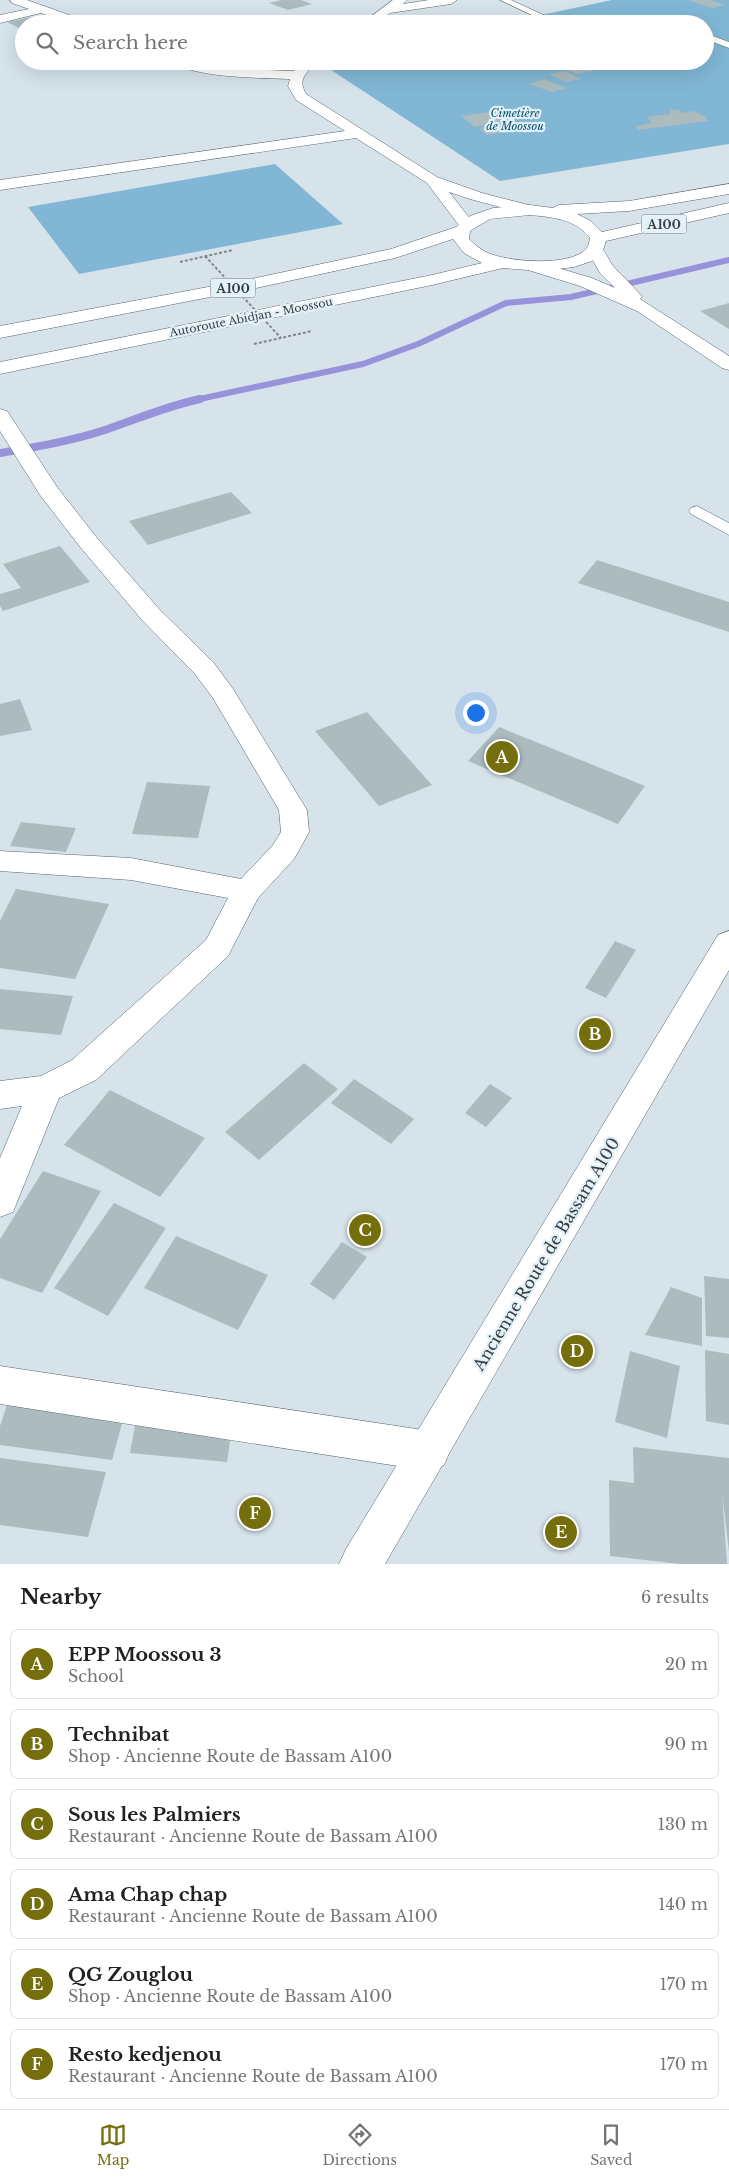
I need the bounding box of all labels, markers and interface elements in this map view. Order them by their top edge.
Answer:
search box [15,15,714,70]
icon: search [33,29,61,57]
text: Search here [73,31,188,54]
park label: Cimetière de Moossou [486,106,544,133]
road number: A100 [642,214,686,233]
road number: A100 [210,278,256,298]
street label: Autoroute Abidjan - Moossou [167,294,334,340]
your location [463,700,489,726]
pin: A [486,738,518,776]
pin: B [579,1015,611,1053]
street label: Ancienne Route de Bassam A100 [468,1134,624,1375]
pin: C [349,1211,381,1249]
pin: D [561,1332,593,1370]
pin: F [239,1494,271,1532]
pin: E [545,1513,577,1551]
text: Nearby [20,1584,101,1610]
text: 6 results [641,1587,709,1607]
text: EPP Moossou 3 [68,1643,222,1666]
text: A [31,1654,43,1674]
text: 20 m [665,1654,708,1674]
text: School [68,1666,124,1686]
text: Technibat [68,1723,169,1746]
text: B [31,1734,43,1754]
text: 90 m [665,1734,708,1754]
text: Shop · Ancienne Route de Bassam A100 [68,1746,392,1766]
text: Sous les Palmiers [68,1803,241,1826]
text: C [30,1814,44,1834]
text: 130 m [658,1814,708,1834]
text: Restaurant · Ancienne Route de Bassam A100 [68,1826,438,1846]
text: Ama Chap chap [68,1883,227,1906]
text: D [30,1894,44,1914]
text: 140 m [658,1894,708,1914]
text: Restaurant · Ancienne Route de Bassam A100 [68,1906,438,1926]
text: QG Zouglou [68,1963,193,1986]
text: E [31,1974,43,1994]
text: 170 m [660,1974,708,1994]
text: Shop · Ancienne Route de Bassam A100 [68,1986,392,2006]
text: Resto kedjenou [68,2043,222,2066]
text: F [31,2054,43,2074]
text: 170 m [660,2054,708,2074]
text: Restaurant · Ancienne Route de Bassam A100 [68,2066,438,2086]
tab: Map [97,2121,129,2169]
tab: Directions [322,2121,397,2169]
tab: Saved [590,2121,632,2169]

